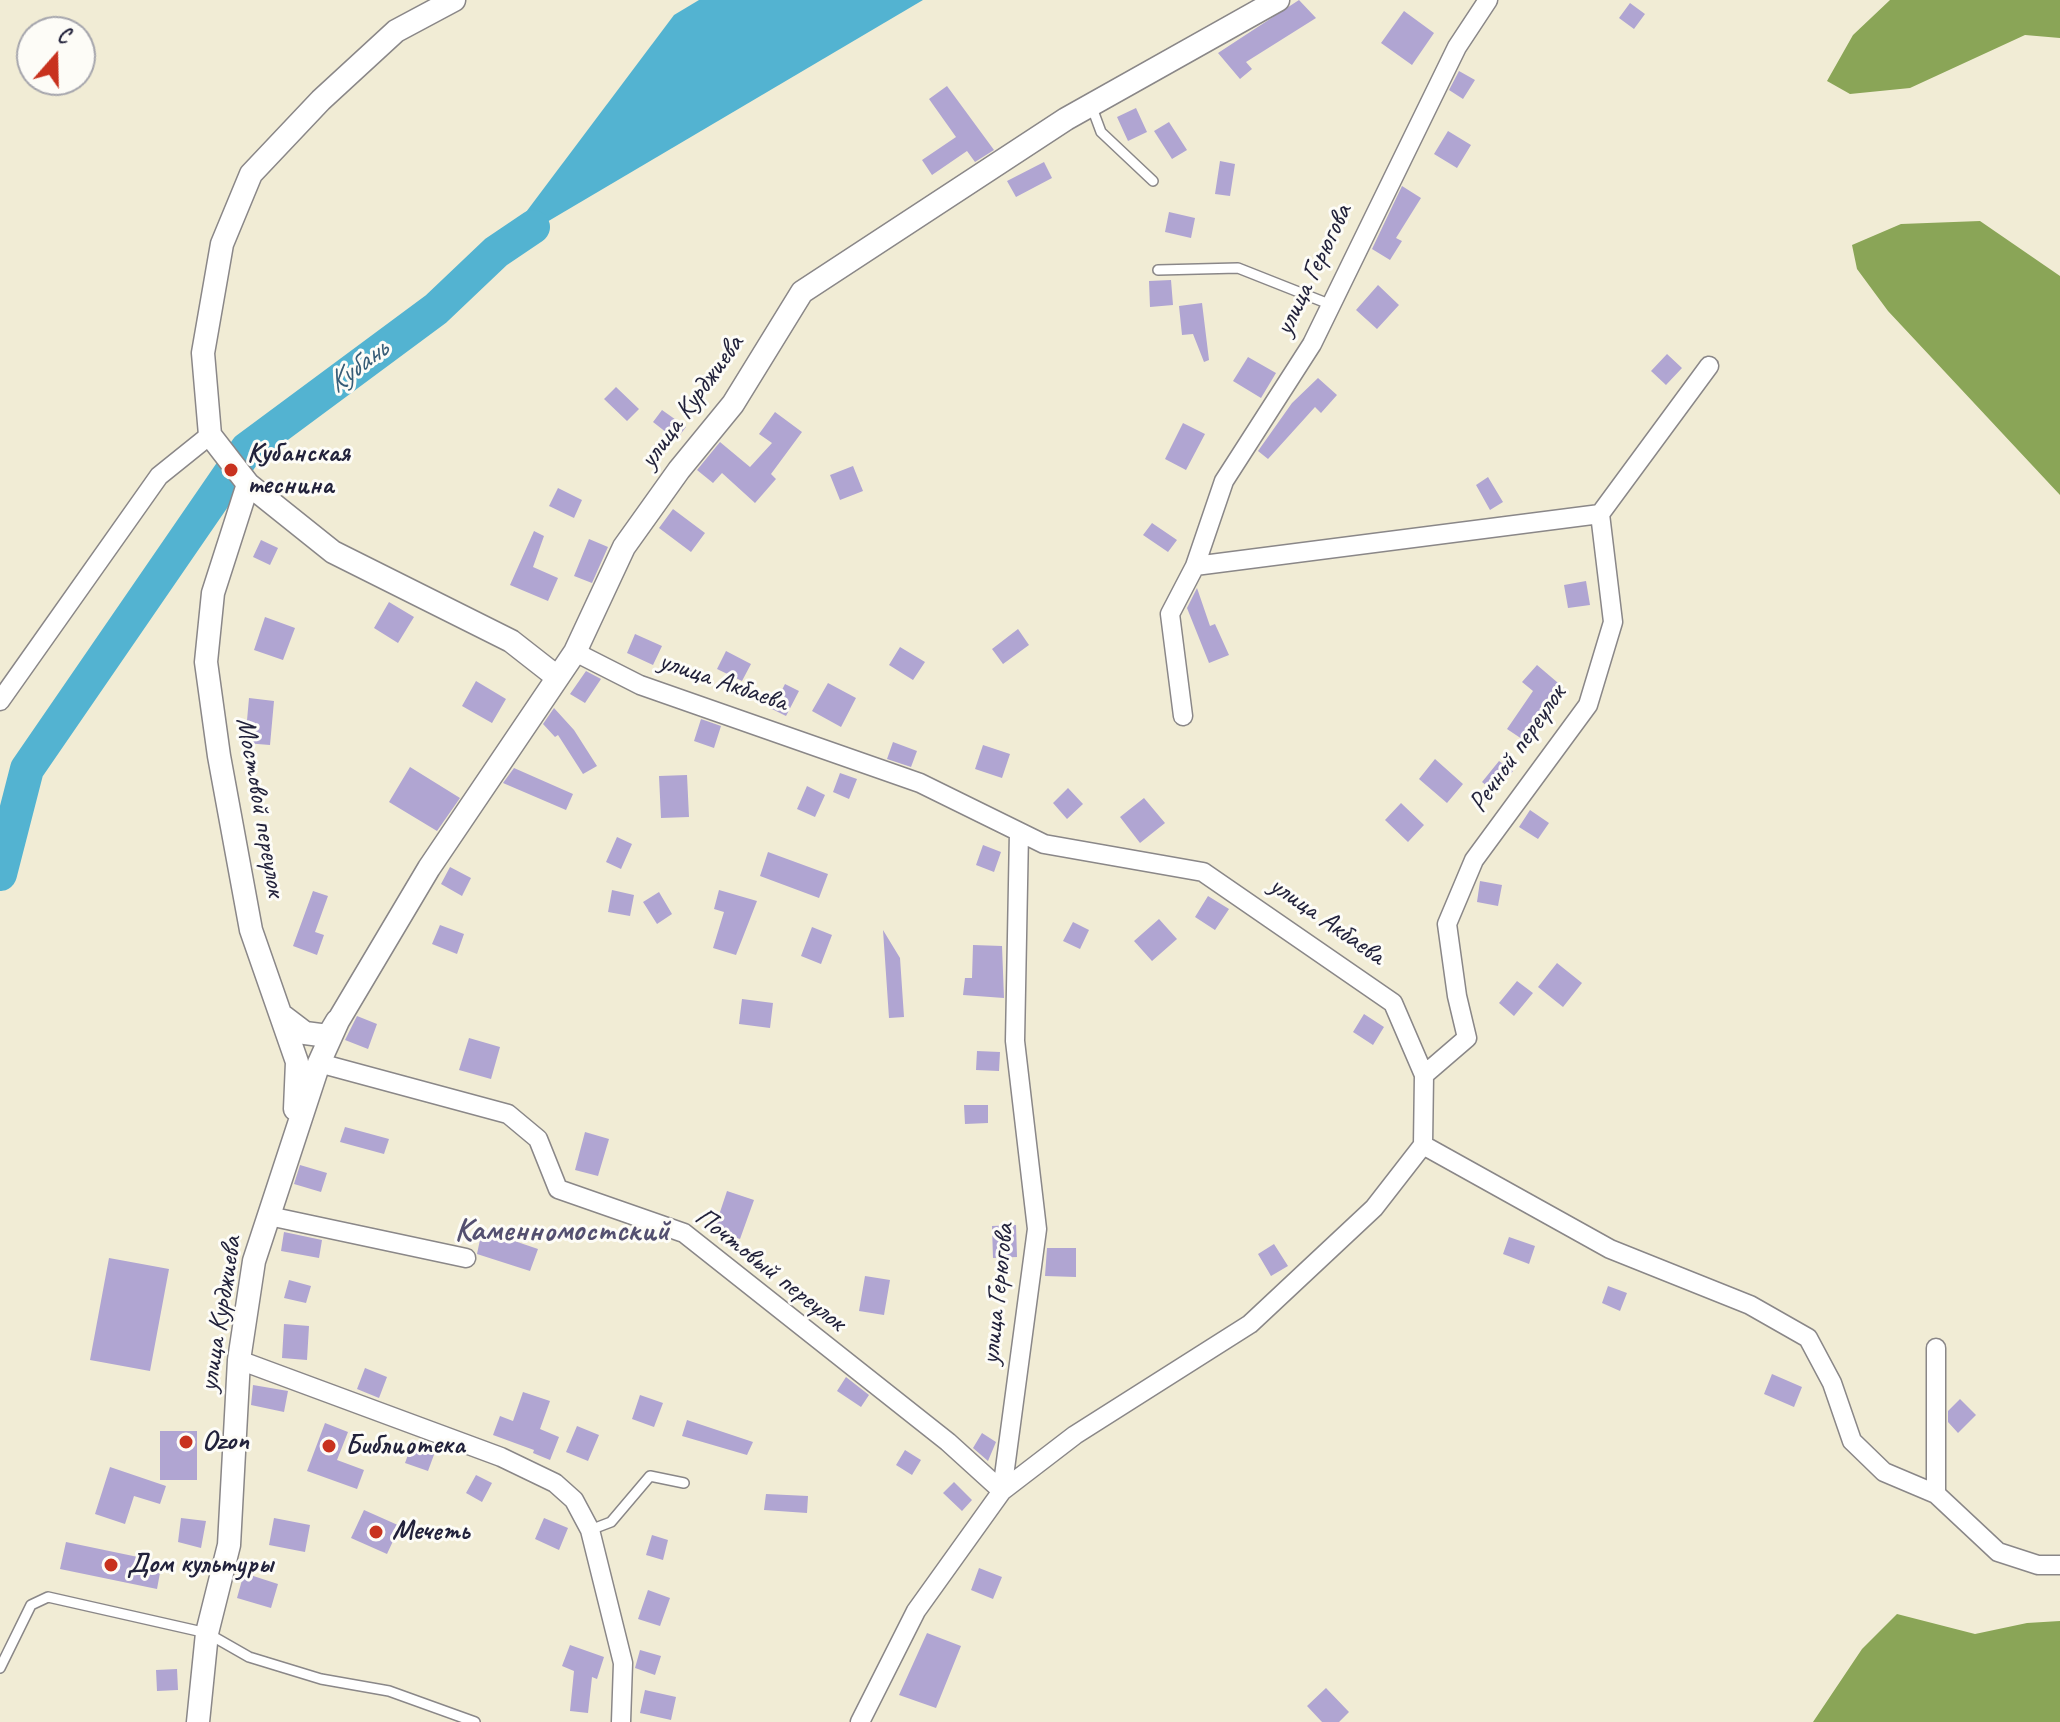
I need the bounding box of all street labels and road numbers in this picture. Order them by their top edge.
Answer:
street label: улица Герюгова [1268,199,1360,341]
street label: улица Курджиева [632,329,752,475]
street label: улица Акбаева [654,644,792,720]
street label: Речной переулок [1462,679,1574,819]
street label: Мостовой переулок [228,715,292,899]
street label: улица Акбаева [1263,869,1391,973]
street label: Почтовый переулок [688,1201,852,1339]
street label: улица Герюгова [974,1222,1022,1366]
street label: улица Курджиева [192,1234,250,1394]

